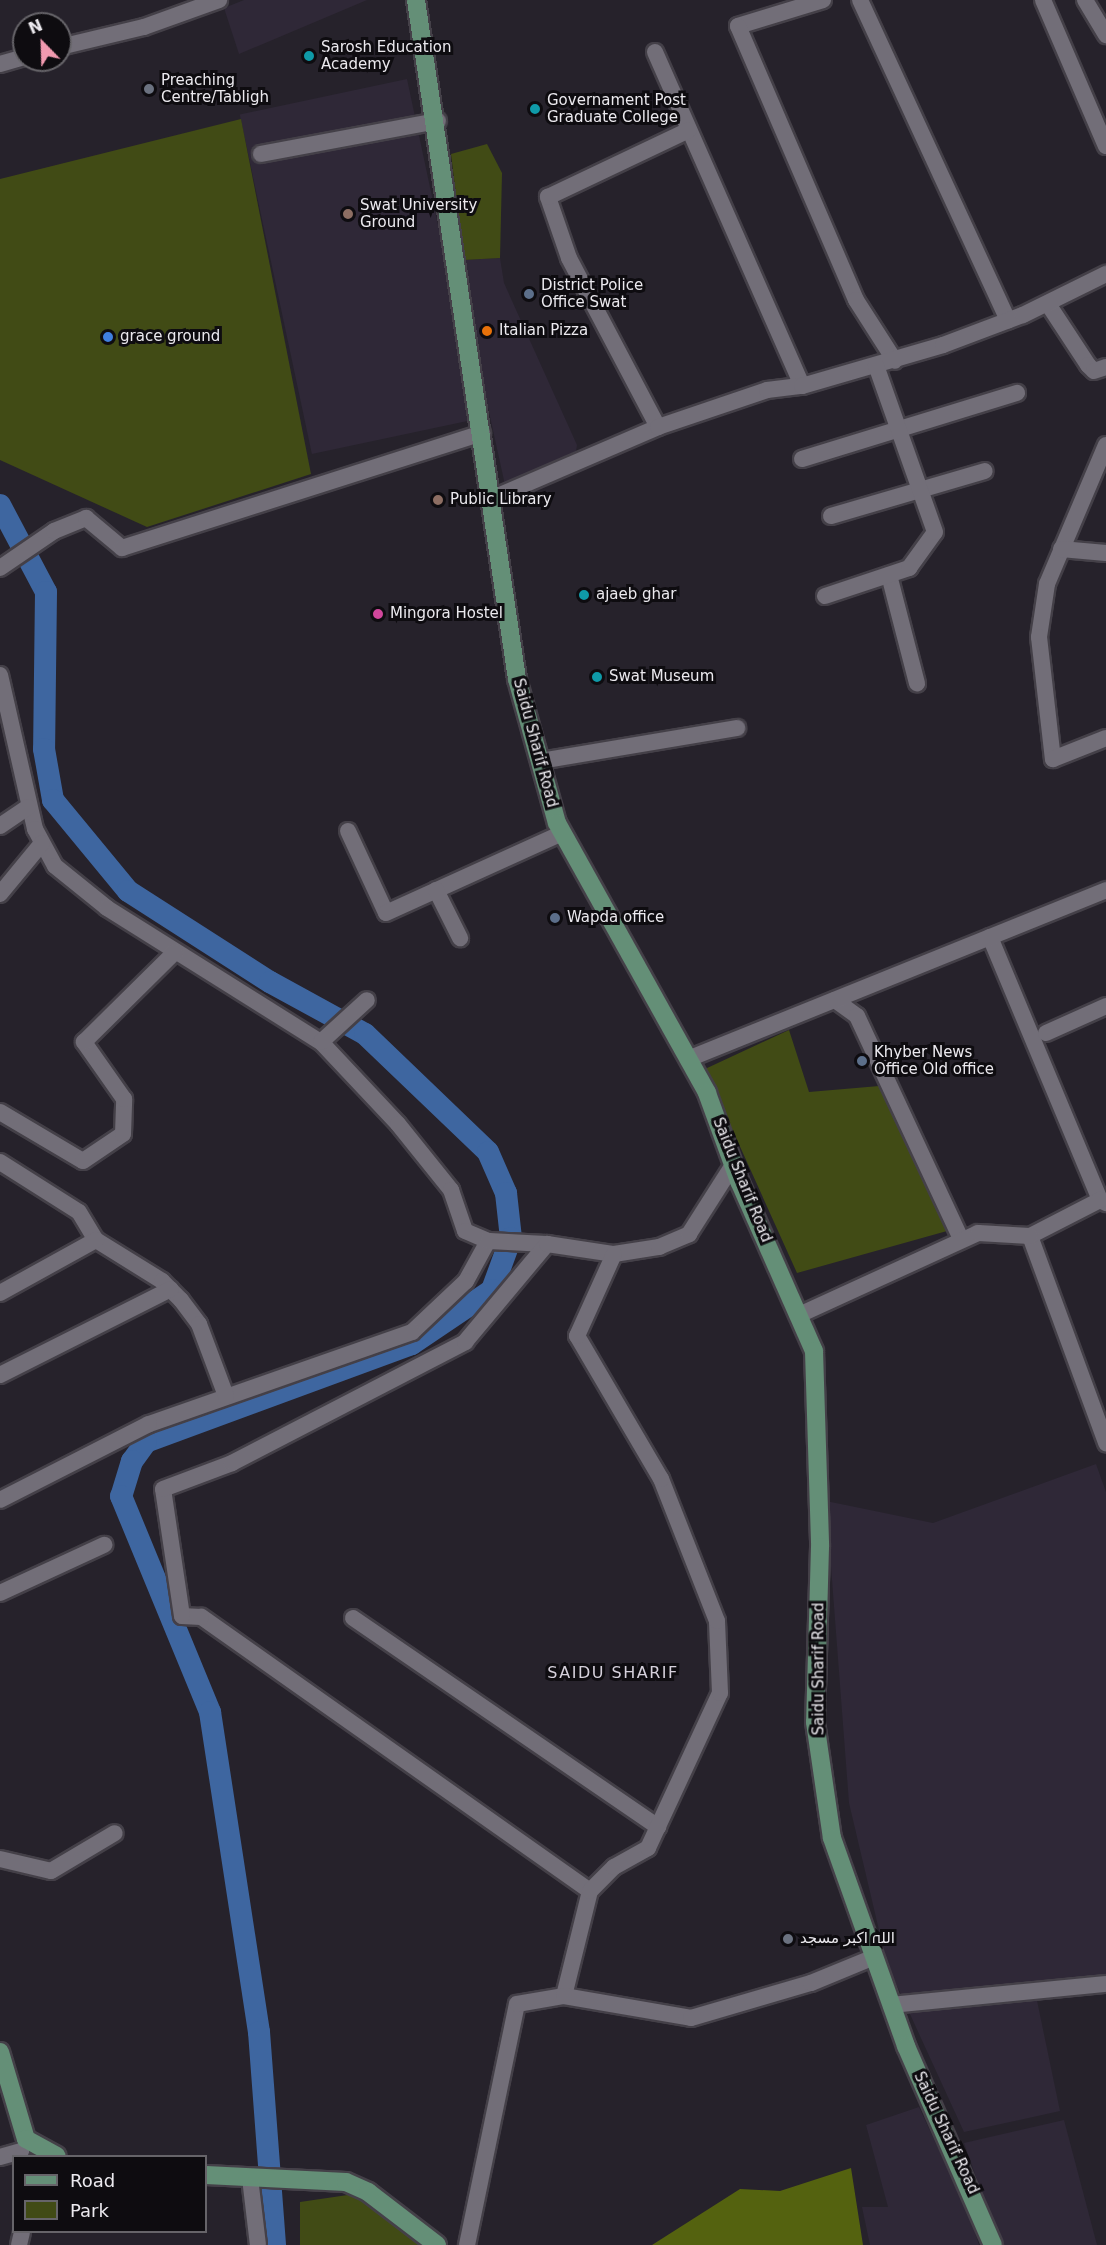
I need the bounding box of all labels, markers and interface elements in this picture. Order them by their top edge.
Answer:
north arrow [12,12,72,72]
text: N [26,15,45,38]
place label: Sarosh Education Academy [321,38,451,73]
marker: Sarosh Education Academy [302,49,316,63]
place label: Preaching Centre/Tabligh [161,71,269,106]
marker: Preaching Centre/Tabligh [142,82,156,96]
place label: Governament Post Graduate College [547,91,686,126]
marker: Governament Post Graduate College [528,102,542,116]
place label: Swat University Ground [360,196,477,231]
marker: Swat University Ground [341,207,355,221]
place label: District Police Office Swat [541,276,643,311]
marker: District Police Office Swat [522,287,536,301]
place label: Italian Pizza [499,322,588,340]
marker: Italian Pizza [480,324,494,338]
place label: grace ground [120,328,220,346]
marker: grace ground [101,330,115,344]
place label: Public Library [450,491,552,509]
marker: Public Library [431,493,445,507]
place label: ajaeb ghar [596,586,676,604]
marker: ajaeb ghar [577,588,591,602]
place label: Mingora Hostel [390,605,503,623]
marker: Mingora Hostel [371,607,385,621]
place label: Swat Museum [609,668,714,686]
marker: Swat Museum [590,670,604,684]
street label: Saidu Sharif Road [509,676,561,810]
place label: Wapda office [567,909,664,927]
marker: Wapda office [548,911,562,925]
place label: Khyber News Office Old office [874,1043,994,1078]
marker: Khyber News Office Old office [855,1054,869,1068]
street label: Saidu Sharif Road [709,1115,775,1245]
street label: Saidu Sharif Road [810,1603,828,1735]
district label: SAIDU SHARIF [547,1663,679,1683]
place label: اللہ اکبر مسجد [800,1930,895,1948]
marker: اللہ اکبر مسجد [781,1932,795,1946]
street label: Saidu Sharif Road [910,2069,982,2197]
legend [12,2155,207,2233]
text: Road [70,2170,115,2191]
text: Park [70,2200,109,2221]

